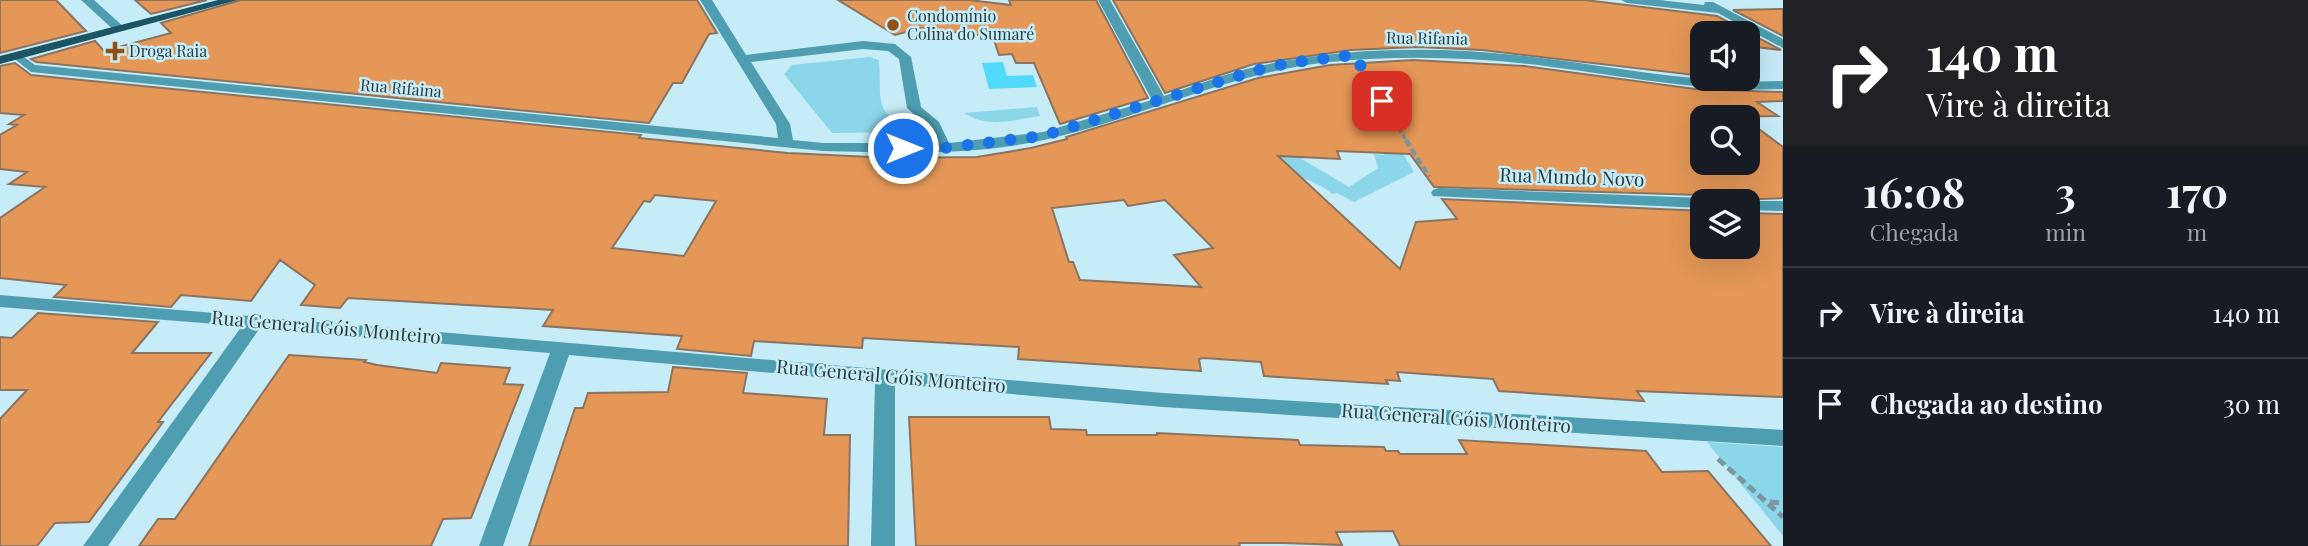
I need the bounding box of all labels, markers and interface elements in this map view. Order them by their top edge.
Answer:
place label: Condomínio Colina do Sumaré [907,5,1034,44]
marker: Condomínio Colina do Sumaré [885,17,901,33]
text: 140 m [1926,19,2058,84]
map controls [1690,21,1760,259]
button: sound [1690,21,1760,91]
street label: Rua Rifania [1386,26,1468,49]
icon: right [1811,28,1902,119]
place label: Droga Raia [129,40,207,61]
marker: Droga Raia [107,43,123,59]
pin [1352,71,1412,131]
street label: Rua Rifaina [359,73,443,102]
icon: arrive [1363,82,1401,120]
text: Vire à direita [1926,82,2110,125]
button: search [1690,105,1760,175]
position arrow [866,111,940,185]
street label: Rua Mundo Novo [1499,160,1645,192]
text: 16:08 [1863,163,1965,219]
text: 3 [2055,163,2076,219]
text: 170 [2166,163,2228,219]
button: layers [1690,189,1760,259]
text: Chegada [1869,216,1959,247]
text: min [2045,216,2086,247]
text: m [2187,216,2207,247]
icon: right [1811,294,1849,332]
text: Vire à direita [1870,295,2025,330]
text: 140 m [2212,295,2280,330]
street label: Rua General Góis Monteiro [210,303,442,349]
street label: Rua General Góis Monteiro [775,352,1007,398]
icon: arrive [1811,385,1849,423]
text: Chegada ao destino [1870,386,2103,421]
text: 30 m [2223,386,2280,421]
street label: Rua General Góis Monteiro [1340,396,1572,438]

